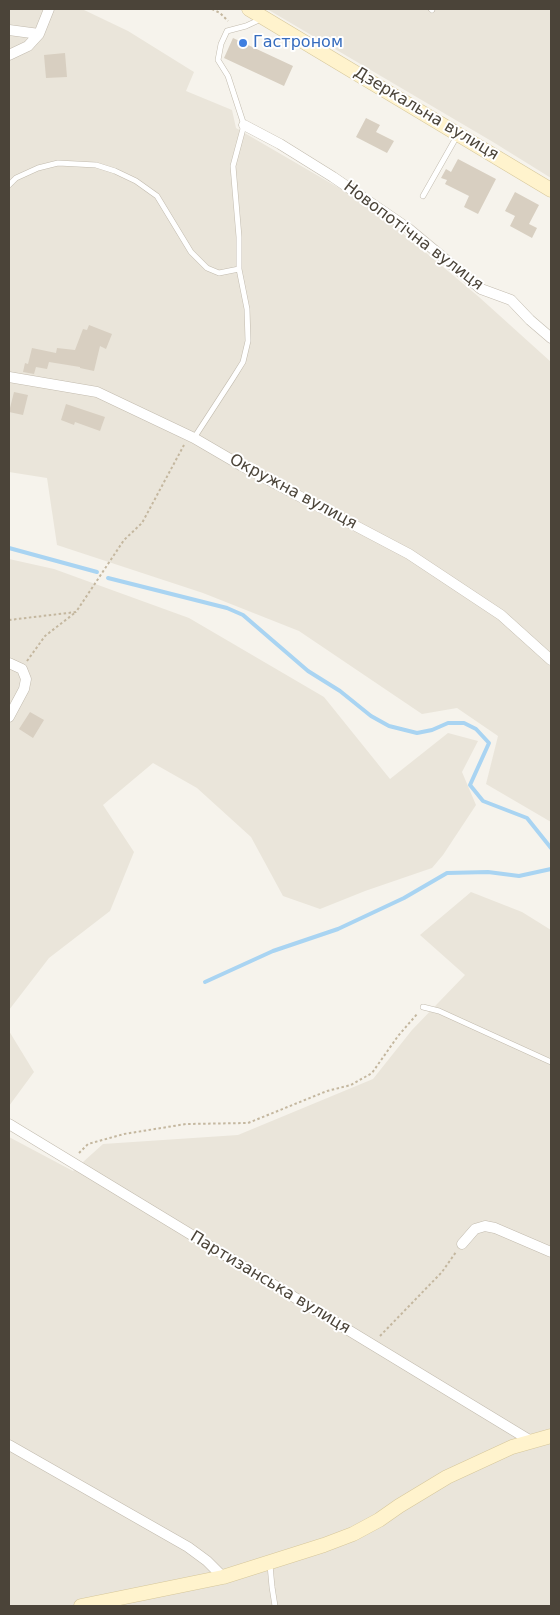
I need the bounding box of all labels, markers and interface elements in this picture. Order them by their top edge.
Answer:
place label: Гастроном [253,33,343,53]
marker: Гастроном [237,37,249,49]
street label: Дзеркальна вулиця [350,63,502,165]
street label: Новопотічна вулиця [339,177,487,295]
street label: Окружна вулиця [226,450,360,534]
street label: Партизанська вулиця [186,1228,354,1338]

